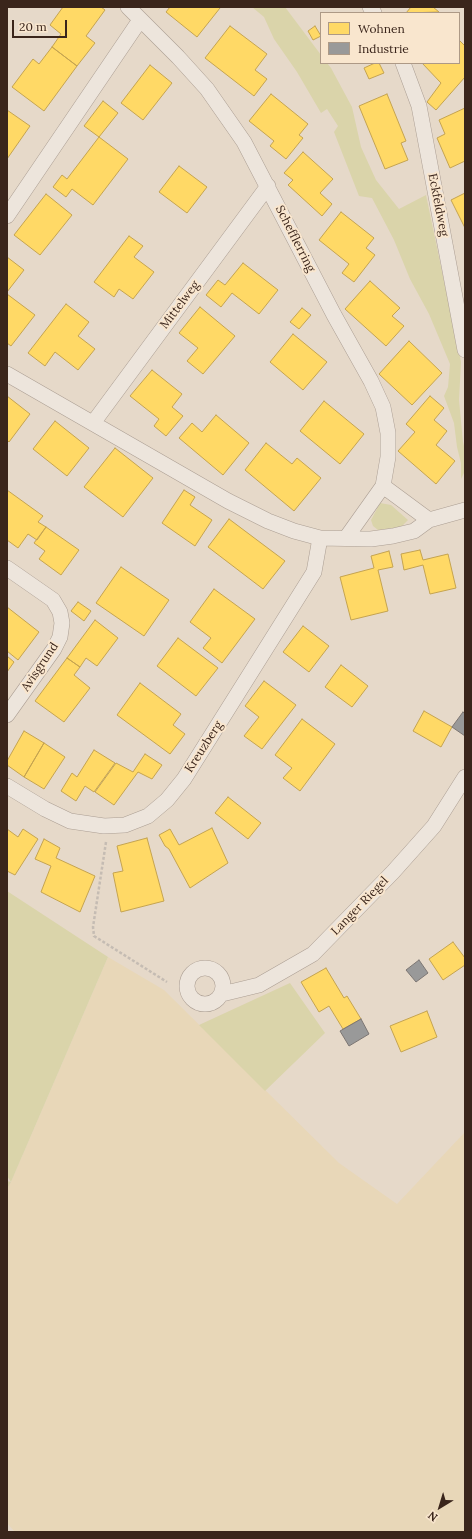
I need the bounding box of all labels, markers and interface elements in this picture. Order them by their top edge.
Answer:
scale bar [14,12,69,38]
legend [320,12,460,64]
text: 20 m [19,19,47,34]
text: Wohnen [358,21,405,36]
text: Industrie [358,41,409,56]
street label: Eckfeldweg [425,172,451,238]
street label: Schefflerring [272,203,318,275]
street label: Mittelweg [157,278,203,332]
street label: Avisgrund [18,640,62,694]
street label: Kreuzberg [182,719,226,775]
street label: Langer Riegel [328,874,392,938]
north arrow [420,1487,460,1527]
text: N [425,1508,440,1525]

